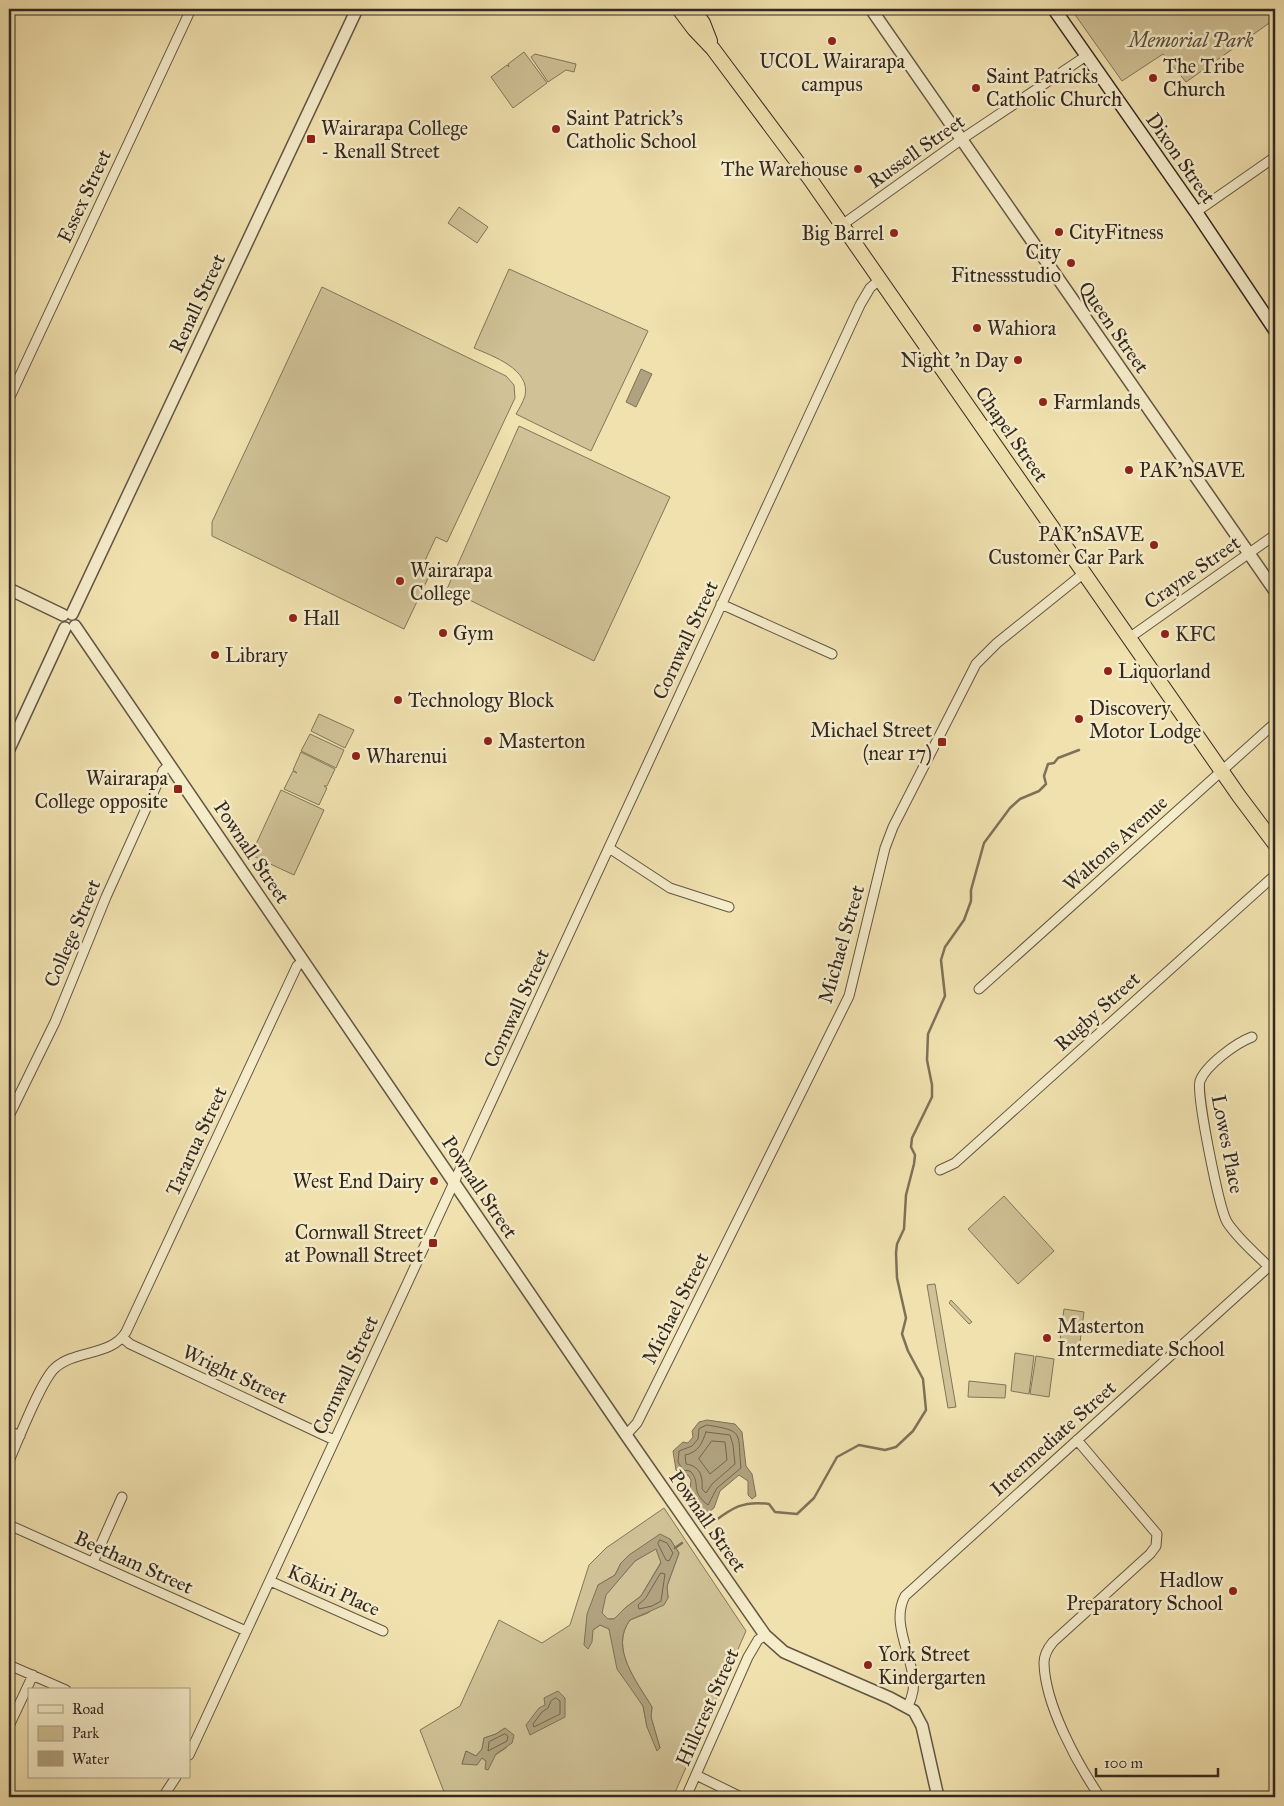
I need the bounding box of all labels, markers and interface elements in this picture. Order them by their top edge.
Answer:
park label: Memorial Park [1126,28,1254,52]
marker: UCOL Wairarapa campus [826,35,838,47]
place label: UCOL Wairarapa campus [759,49,905,96]
place label: The Tribe Church [1163,54,1245,101]
place label: Saint Patricks Catholic Church [986,64,1122,111]
marker: The Tribe Church [1147,72,1159,84]
marker: Saint Patricks Catholic Church [970,82,982,94]
place label: Saint Patrick's Catholic School [566,106,697,153]
street label: Dixon Street [1141,108,1221,208]
street label: Russell Street [863,109,969,193]
place label: Wairarapa College - Renall Street [321,116,468,163]
marker: Saint Patrick's Catholic School [550,123,562,135]
marker: Wairarapa College - Renall Street [305,133,317,145]
street label: Essex Street [52,146,116,246]
place label: The Warehouse [721,157,848,181]
marker: The Warehouse [852,163,864,175]
place label: CityFitness [1069,220,1163,244]
place label: Big Barrel [801,221,885,246]
marker: CityFitness [1053,226,1065,238]
marker: Big Barrel [888,227,900,239]
place label: City Fitnessstudio [951,240,1062,287]
street label: Renall Street [164,250,230,356]
marker: City Fitnessstudio [1065,257,1077,269]
street label: Queen Street [1074,277,1154,377]
place label: Wahiora [987,316,1057,340]
marker: Wahiora [971,322,983,334]
place label: Night 'n Day [901,348,1009,373]
marker: Night 'n Day [1012,354,1024,366]
street label: Chapel Street [970,382,1054,486]
place label: Farmlands [1053,390,1140,414]
marker: Farmlands [1037,396,1049,408]
place label: PAK'nSAVE [1139,458,1245,482]
marker: PAK'nSAVE [1123,464,1135,476]
place label: PAK'nSAVE Customer Car Park [988,522,1145,569]
street label: Crayne Street [1139,530,1245,614]
marker: PAK'nSAVE Customer Car Park [1148,539,1160,551]
place label: Wairarapa College [410,558,493,606]
marker: Wairarapa College [394,575,406,587]
street label: Cornwall Street [647,577,723,703]
place label: Hall [303,606,340,630]
marker: Hall [287,612,299,624]
place label: Gym [453,621,494,645]
place label: KFC [1175,622,1216,646]
marker: Gym [437,627,449,639]
marker: KFC [1159,628,1171,640]
place label: Library [225,643,288,667]
marker: Library [209,649,221,661]
place label: Liquorland [1118,659,1211,684]
marker: Liquorland [1102,665,1114,677]
place label: Technology Block [408,688,555,713]
marker: Technology Block [392,694,404,706]
place label: Discovery Motor Lodge [1089,696,1201,744]
marker: Discovery Motor Lodge [1073,713,1085,725]
place label: Michael Street (near 17) [810,718,932,766]
place label: Masterton [498,729,586,753]
marker: Masterton [482,735,494,747]
marker: Michael Street (near 17) [936,736,948,748]
place label: Wharenui [366,744,448,768]
marker: Wharenui [350,750,362,762]
place label: Wairarapa College opposite [35,766,169,814]
marker: Wairarapa College opposite [172,783,184,795]
street label: Waltons Avenue [1058,790,1172,896]
street label: Pownall Street [209,796,295,908]
street label: College Street [39,876,106,991]
street label: Michael Street [813,882,869,1006]
street label: Cornwall Street [478,945,554,1071]
street label: Rugby Street [1049,966,1145,1056]
street label: Tararua Street [160,1083,232,1199]
street label: Lowes Place [1207,1093,1249,1195]
street label: Pownall Street [437,1131,523,1243]
place label: West End Dairy [293,1169,425,1193]
marker: West End Dairy [428,1175,440,1187]
place label: Cornwall Street at Pownall Street [285,1220,423,1267]
marker: Cornwall Street at Pownall Street [427,1237,439,1249]
street label: Michael Street [637,1248,713,1368]
street label: Cornwall Street [307,1312,383,1438]
place label: Masterton Intermediate School [1057,1314,1225,1361]
marker: Masterton Intermediate School [1041,1332,1053,1344]
street label: Wright Street [178,1339,291,1410]
street label: Intermediate Street [985,1375,1121,1501]
street label: Pownall Street [664,1466,752,1576]
street label: Beetham Street [71,1525,197,1599]
street label: Kōkiri Place [284,1559,384,1621]
place label: Hadlow Preparatory School [1066,1568,1224,1615]
marker: Hadlow Preparatory School [1227,1585,1239,1597]
place label: York Street Kindergarten [878,1642,986,1690]
street label: Hillcrest Street [670,1645,744,1769]
marker: York Street Kindergarten [862,1659,874,1671]
legend [28,1688,190,1778]
text: Road [72,1700,104,1718]
text: Park [72,1724,99,1742]
scale bar [1096,1746,1219,1778]
text: Water [72,1750,109,1768]
text: 100 m [1104,1754,1144,1772]

